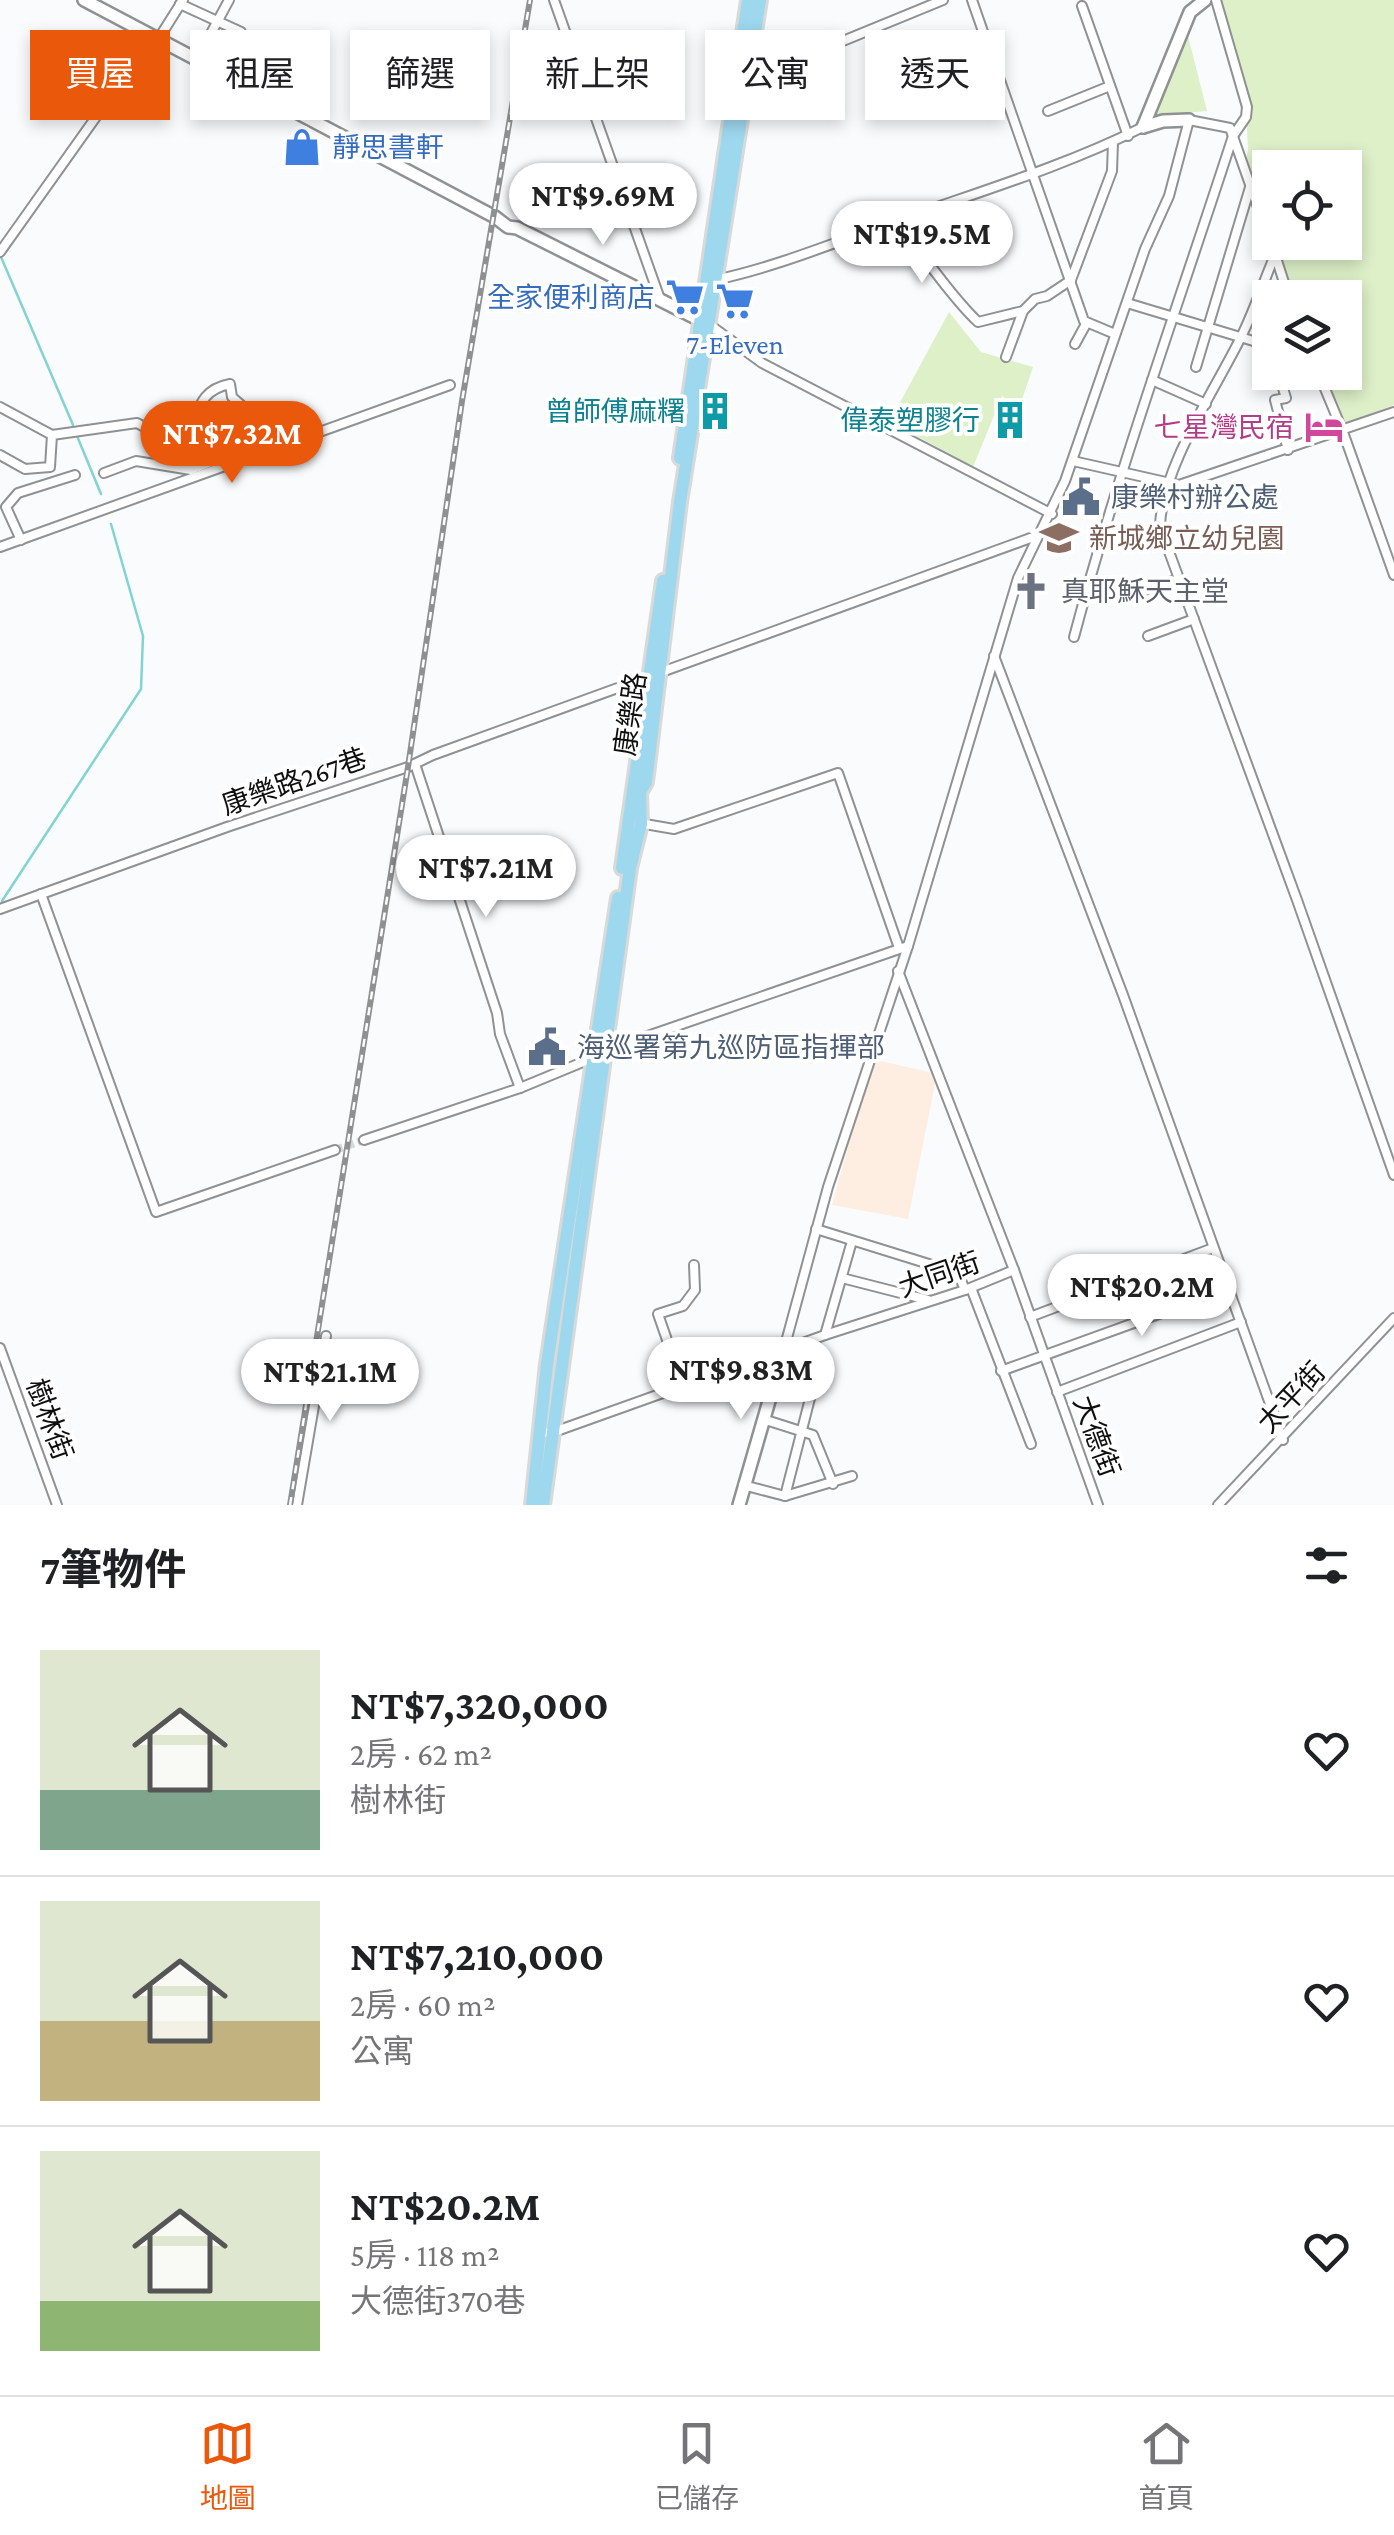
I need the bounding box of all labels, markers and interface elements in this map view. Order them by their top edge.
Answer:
chip: 買屋 [30,30,170,120]
chip: 租屋 [190,30,330,120]
chip: 篩選 [350,30,490,120]
chip: 新上架 [510,30,685,120]
chip: 公寓 [705,30,845,120]
chip: 透天 [865,30,1005,120]
shop icon: 靜思書軒 [281,126,323,168]
place label: 靜思書軒 [332,132,444,163]
map controls [1252,150,1362,390]
button: locate [1252,150,1362,260]
pin: NT$9.69M [500,163,706,248]
text: NT$9.69M [531,177,675,213]
pin: NT$19.5M [819,201,1025,286]
text: NT$19.5M [853,215,991,251]
supermarket icon: 全家便利商店 [664,276,706,318]
supermarket icon: 7-Eleven [714,280,756,322]
button: layers [1252,280,1362,390]
place label: 全家便利商店 [487,282,655,313]
place label: 7-Eleven [686,329,784,360]
building icon: 曾師傅麻糬 [694,390,736,432]
place label: 曾師傅麻糬 [545,396,685,427]
building icon: 偉泰塑膠行 [989,399,1031,441]
pin: NT$7.32M [129,401,335,486]
place label: 偉泰塑膠行 [840,405,980,436]
hotel icon: 七星灣民宿 [1303,406,1345,448]
place label: 七星灣民宿 [1154,412,1294,443]
text: NT$7.32M [162,415,302,451]
public building icon: 康樂村辦公處 [1060,476,1102,518]
place label: 康樂村辦公處 [1111,482,1279,513]
school or university icon: 新城鄉立幼兒園 [1038,517,1080,559]
place label: 新城鄉立幼兒園 [1089,523,1285,554]
church icon: 真耶穌天主堂 [1010,570,1052,612]
place label: 真耶穌天主堂 [1061,576,1229,607]
street label: 康樂路 [609,670,652,758]
street label: 康樂路267巷 [218,742,371,821]
pin: NT$7.21M [383,835,589,920]
text: NT$7.21M [418,849,554,885]
public building icon: 海巡署第九巡防區指揮部 [526,1026,568,1068]
place label: 海巡署第九巡防區指揮部 [577,1032,885,1063]
street label: 大同街 [894,1246,984,1303]
pin: NT$20.2M [1039,1254,1245,1339]
text: NT$20.2M [1070,1268,1214,1304]
pin: NT$9.83M [638,1337,844,1422]
pin: NT$21.1M [227,1339,433,1424]
text: NT$9.83M [669,1351,813,1387]
text: NT$21.1M [263,1353,397,1389]
street label: 太平街 [1251,1356,1331,1439]
street label: 樹林街 [21,1374,78,1464]
street label: 大德街 [1068,1391,1125,1481]
icon: filters [1299,1538,1354,1593]
text: 7筆物件 [40,1546,186,1593]
text: NT$7,320,000 [350,1681,609,1728]
icon: home [120,1690,240,1810]
icon: heart [1299,1723,1354,1778]
text: 2房 · 62 m² [350,1736,492,1772]
text: 樹林街 [350,1782,446,1818]
text: NT$7,210,000 [350,1932,604,1979]
icon: home [120,1941,240,2061]
icon: heart [1299,1974,1354,2029]
text: 2房 · 60 m² [350,1987,496,2023]
text: 公寓 [350,2033,414,2069]
text: NT$20.2M [350,2182,540,2229]
icon: home [120,2191,240,2311]
icon: heart [1299,2224,1354,2279]
text: 5房 · 118 m² [350,2237,499,2273]
text: 大德街370巷 [350,2283,525,2319]
tab: 地圖 [200,2416,256,2516]
tab: 已儲存 [655,2416,739,2516]
tab: 首頁 [1138,2416,1194,2516]

